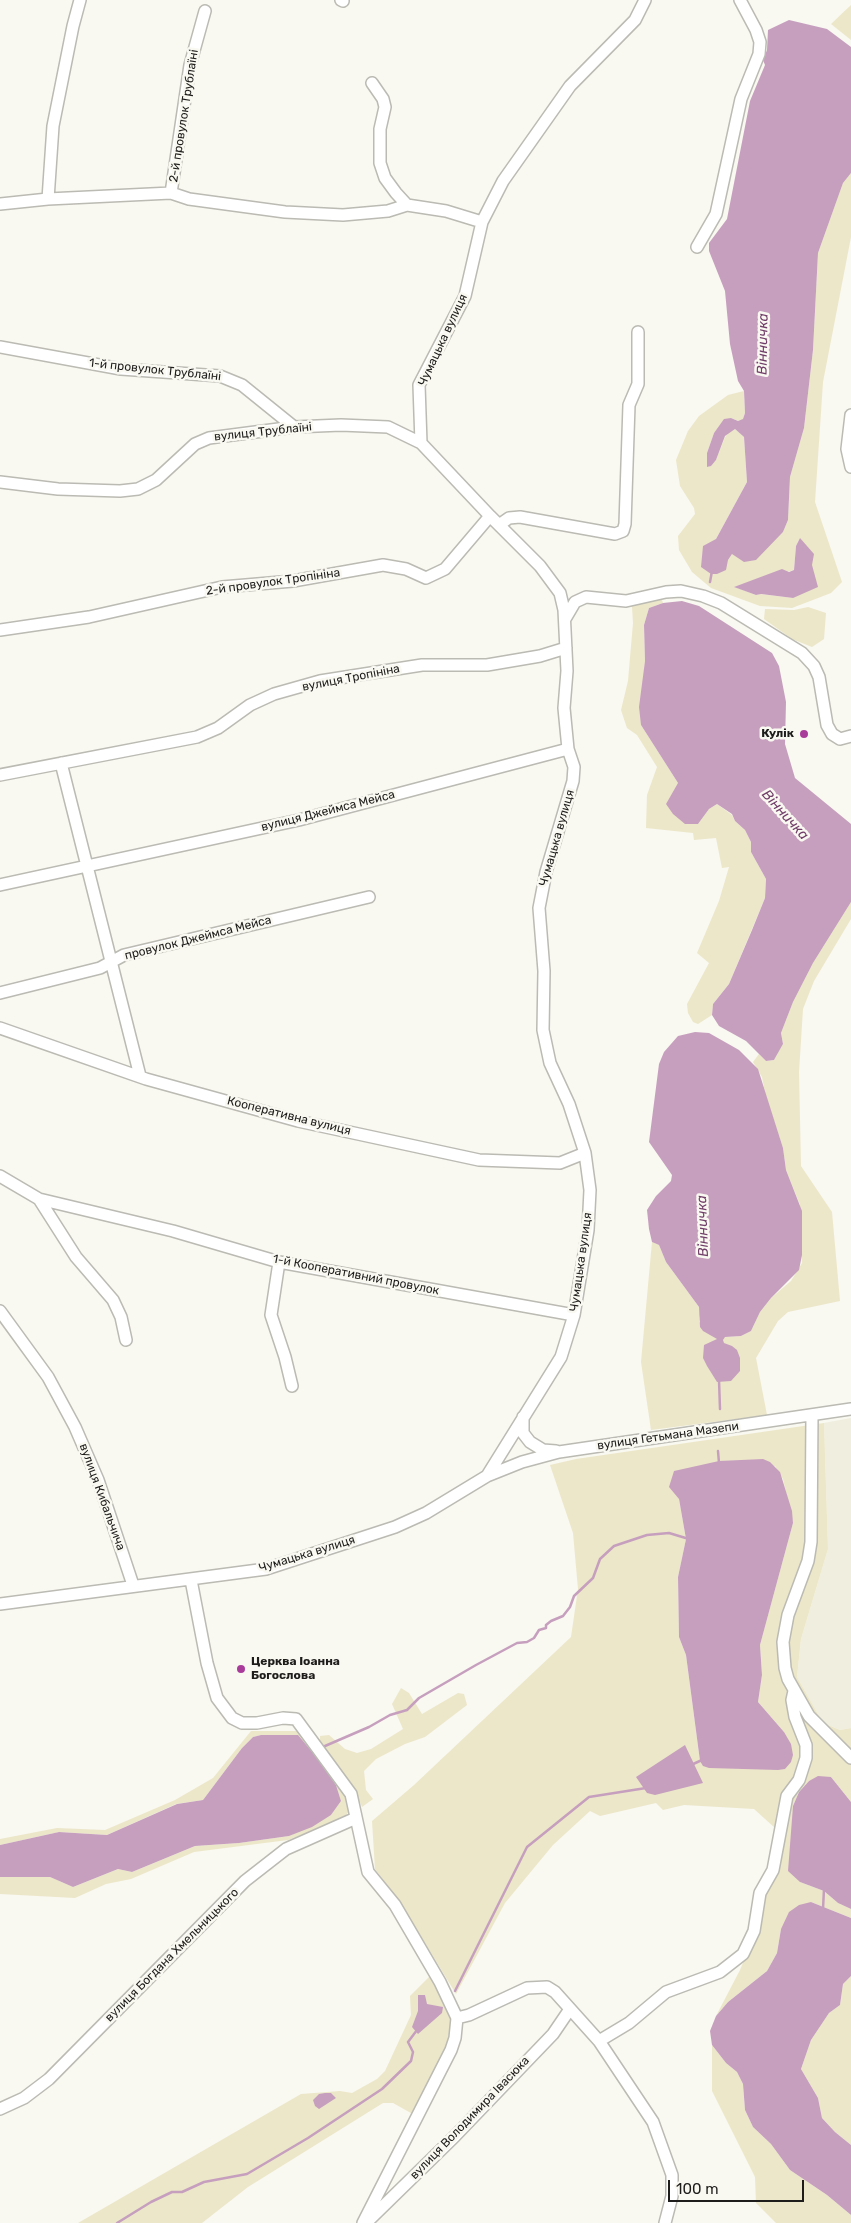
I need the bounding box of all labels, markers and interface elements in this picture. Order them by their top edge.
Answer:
street label: 2-й провулок Трублаїні [166,49,202,183]
street label: Чумацька вулиця [415,292,471,388]
water label: Вінничка [754,313,772,375]
street label: 1-й провулок Трублаїні [88,356,222,384]
street label: вулиця Трублаїні [213,420,313,444]
street label: 2-й провулок Тропініна [205,565,341,599]
street label: вулиця Тропініна [301,661,401,695]
place label: Кулік [761,727,794,741]
marker: Кулік [798,728,810,740]
water label: Вінничка [758,786,812,844]
street label: вулиця Джеймса Мейса [260,787,396,835]
street label: Чумацька вулиця [536,788,578,888]
street label: провулок Джеймса Мейса [123,913,273,963]
street label: Кооперативна вулиця [226,1094,352,1138]
water label: Вінничка [694,1195,712,1257]
street label: Чумацька вулиця [567,1212,595,1312]
street label: 1-й Кооперативний провулок [272,1252,440,1298]
street label: вулиця Гетьмана Мазепи [596,1419,740,1453]
street label: вулиця Кибальчича [76,1442,128,1552]
street label: Чумацька вулиця [257,1533,357,1575]
place label: Церква Іоанна Богослова [251,1655,340,1683]
marker: Церква Іоанна Богослова [235,1663,247,1675]
street label: вулиця Богдана Хмельницького [102,1885,242,2025]
street label: вулиця Володимира Івасюка [407,2054,533,2182]
scale bar [671,2170,807,2202]
text: 100 m [676,2180,718,2198]

